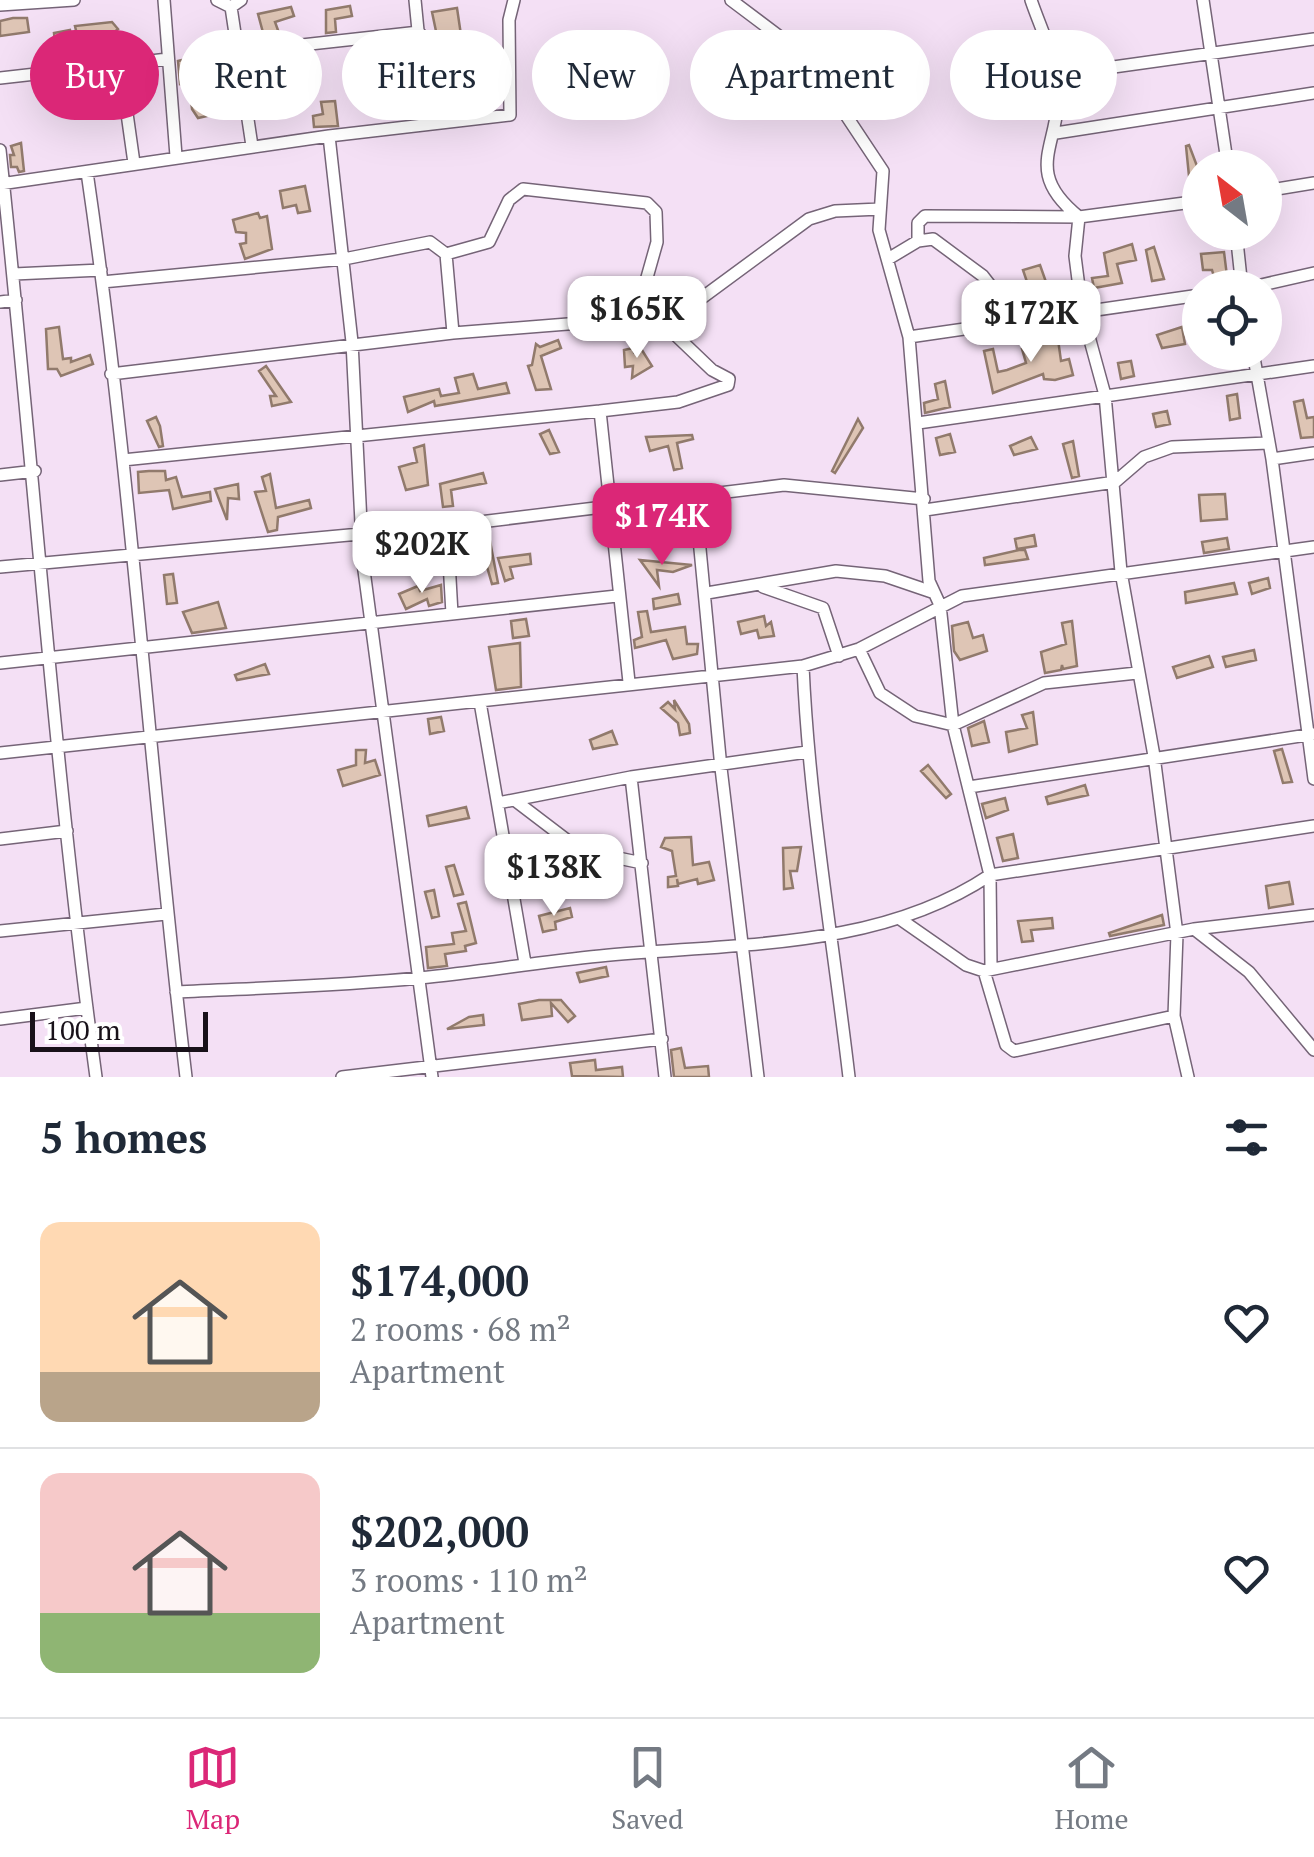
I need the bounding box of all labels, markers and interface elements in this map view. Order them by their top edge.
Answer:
chip: Buy [30,30,159,120]
chip: Rent [179,30,322,120]
chip: Filters [342,30,512,120]
chip: New [532,30,670,120]
chip: Apartment [690,30,930,120]
chip: House [950,30,1117,120]
north arrow [1182,150,1282,250]
map controls [1182,150,1282,370]
button: locate [1182,270,1282,370]
pin: $165K [567,276,707,361]
pin: $172K [961,280,1101,365]
text: $165K [589,287,685,329]
text: $172K [983,291,1079,333]
pin: $174K [592,483,732,568]
text: $174K [614,494,710,536]
pin: $202K [352,511,492,596]
text: $202K [374,522,470,564]
pin: $138K [484,834,624,919]
text: $138K [506,845,602,887]
scale bar [30,1007,208,1052]
text: 100 m [45,1011,121,1048]
text: 5 homes [40,1109,207,1165]
icon: filters [1219,1110,1274,1165]
text: $174,000 [350,1252,529,1308]
icon: home [120,1262,240,1382]
icon: heart [1219,1295,1274,1350]
text: 2 rooms · 68 m² [350,1308,571,1350]
text: Apartment [350,1350,505,1392]
text: $202,000 [350,1503,529,1559]
icon: home [120,1513,240,1633]
icon: heart [1219,1546,1274,1601]
text: 3 rooms · 110 m² [350,1559,588,1601]
text: Apartment [350,1601,505,1643]
tab: Map [185,1740,240,1837]
tab: Saved [611,1740,684,1837]
tab: Home [1054,1740,1129,1837]

